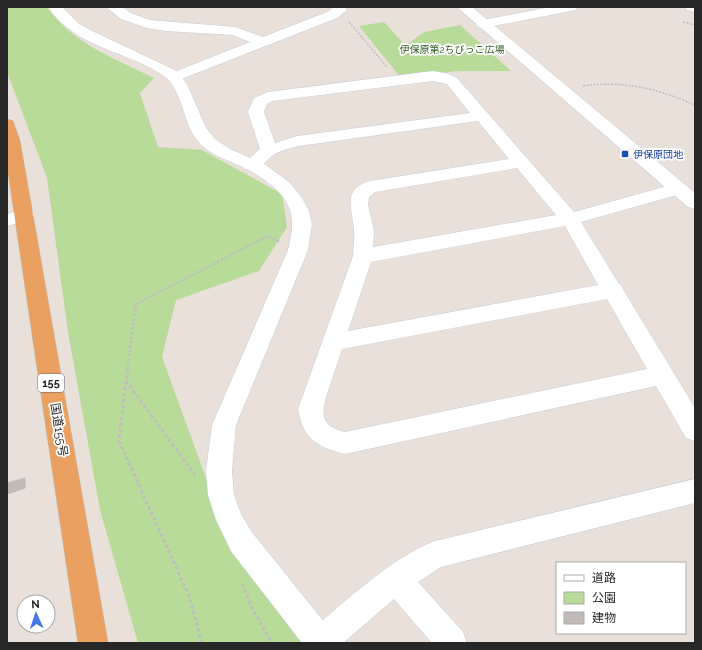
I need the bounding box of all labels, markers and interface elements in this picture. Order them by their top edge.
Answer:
park label: 伊保原第2ちびっこ広場 [399,44,505,55]
marker: 伊保原団地 [620,149,630,159]
place label: 伊保原団地 [633,149,684,160]
road number: 155 [38,374,64,392]
street label: 国道155号 [48,402,70,458]
legend [556,562,686,634]
text: 道路 [592,571,616,585]
text: 公園 [592,591,616,605]
north arrow [16,594,56,634]
text: N [31,598,40,611]
text: 建物 [592,611,616,625]

